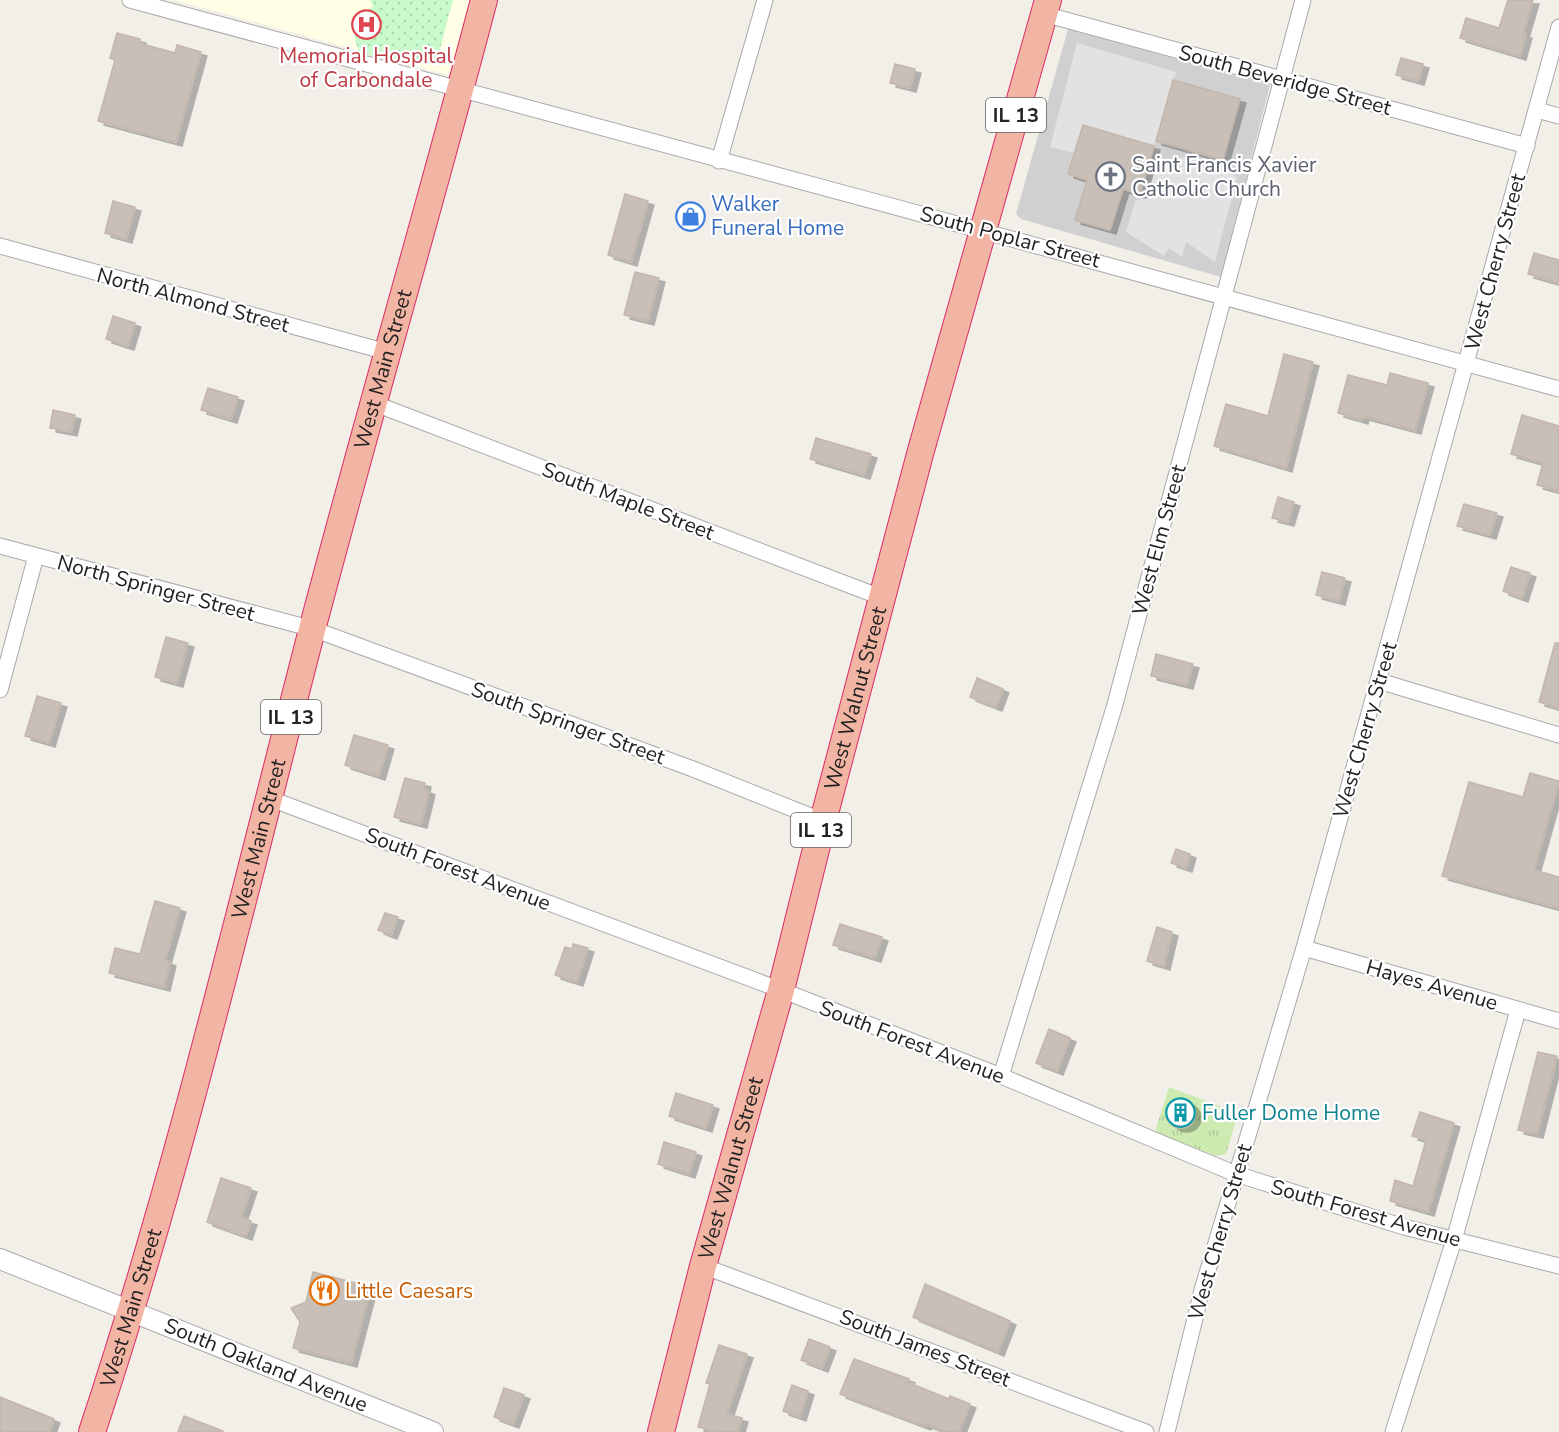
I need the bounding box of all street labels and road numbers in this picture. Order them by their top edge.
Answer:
street label: South Beveridge Street [1176,38,1395,122]
road number: IL 13 [986,98,1046,132]
street label: West Cherry Street [1458,170,1532,354]
street label: South Poplar Street [917,199,1104,275]
street label: North Almond Street [94,261,293,339]
street label: West Main Street [347,286,419,452]
street label: South Maple Street [538,455,719,547]
street label: West Elm Street [1125,461,1193,618]
street label: North Springer Street [54,548,258,628]
street label: West Walnut Street [818,603,893,793]
street label: West Cherry Street [1326,638,1404,821]
street label: South Springer Street [467,675,669,771]
road number: IL 13 [261,700,321,734]
street label: West Main Street [225,755,293,922]
road number: IL 13 [791,813,851,847]
street label: South Forest Avenue [361,821,555,917]
street label: Hayes Avenue [1363,953,1501,1017]
street label: South Forest Avenue [815,994,1009,1090]
street label: West Walnut Street [692,1073,770,1263]
street label: West Cherry Street [1181,1140,1259,1323]
street label: South Forest Avenue [1268,1172,1464,1254]
street label: West Main Street [94,1225,168,1391]
street label: South James Street [836,1303,1015,1394]
street label: South Oakland Avenue [160,1311,372,1419]

